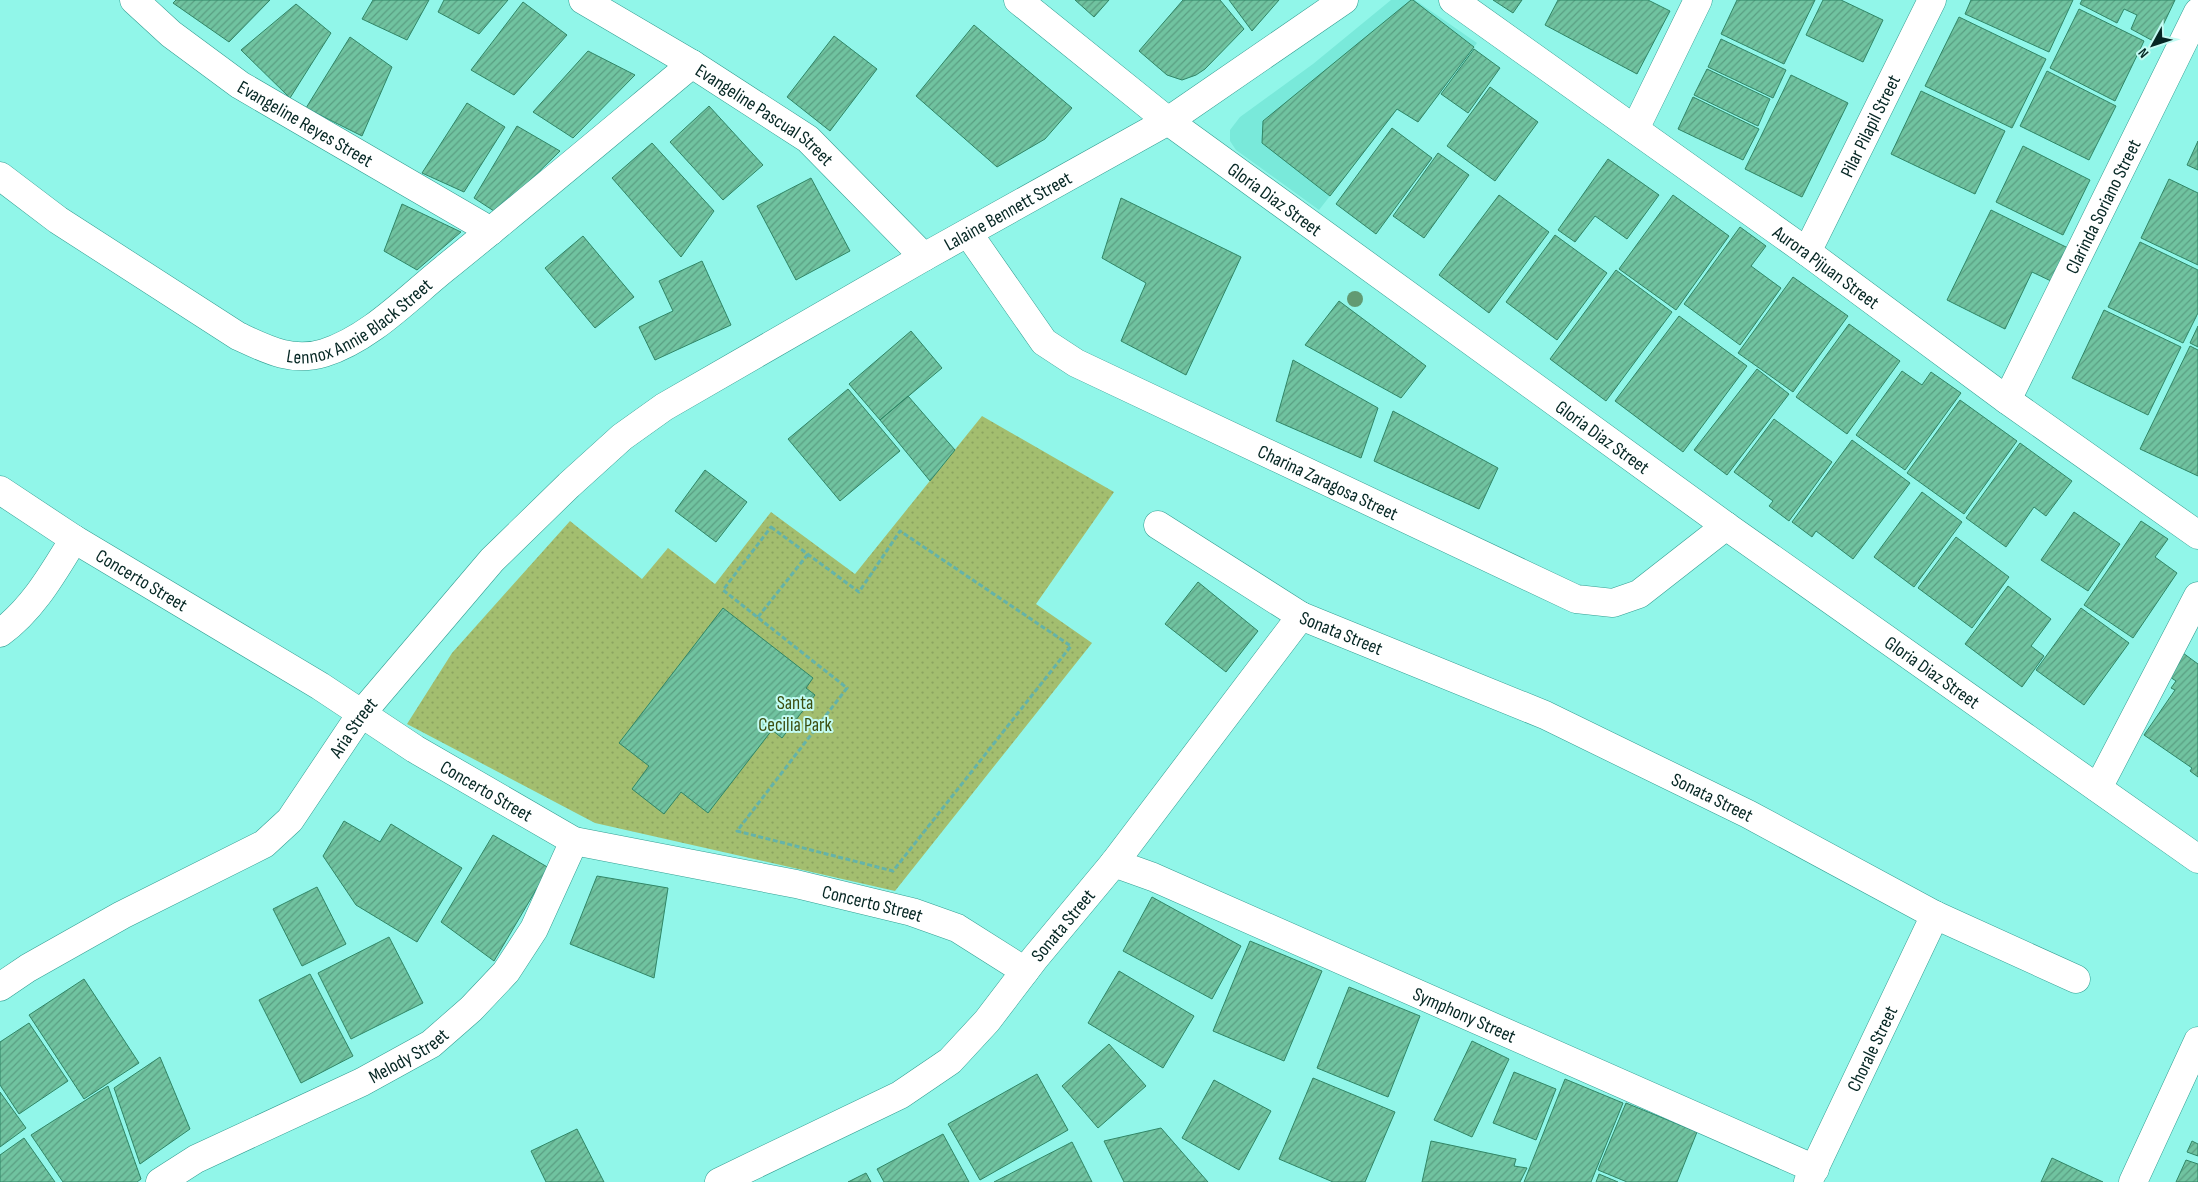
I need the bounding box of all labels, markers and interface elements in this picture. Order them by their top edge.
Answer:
north arrow [2128,20,2178,70]
text: N [2135,45,2152,61]
street label: Evangeline Pascual Street [691,59,838,171]
street label: Pilar Pilapil Street [1836,71,1906,181]
street label: Evangeline Reyes Street [233,76,377,173]
street label: Clarinda Soriano Street [2061,136,2147,278]
street label: Gloria Diaz Street [1223,158,1326,242]
street label: Lalaine Bennett Street [940,167,1076,256]
street label: Aurora Pijuan Street [1767,221,1884,315]
street label: Lennox Annie Black Street [285,274,438,369]
street label: Gloria Diaz Street [1550,396,1654,480]
street label: Charina Zaragosa Street [1254,440,1401,526]
street label: Concerto Street [91,545,191,617]
street label: Sonata Street [1296,607,1386,661]
street label: Gloria Diaz Street [1880,632,1984,714]
park label: Santa Cecilia Park [758,692,832,737]
street label: Aria Street [325,693,383,763]
street label: Concerto Street [436,756,536,827]
street label: Sonata Street [1667,768,1757,828]
street label: Concerto Street [820,881,926,928]
street label: Sonata Street [1027,885,1101,967]
street label: Symphony Street [1409,983,1519,1049]
street label: Chorale Street [1843,1002,1903,1096]
street label: Melody Street [365,1024,454,1089]

